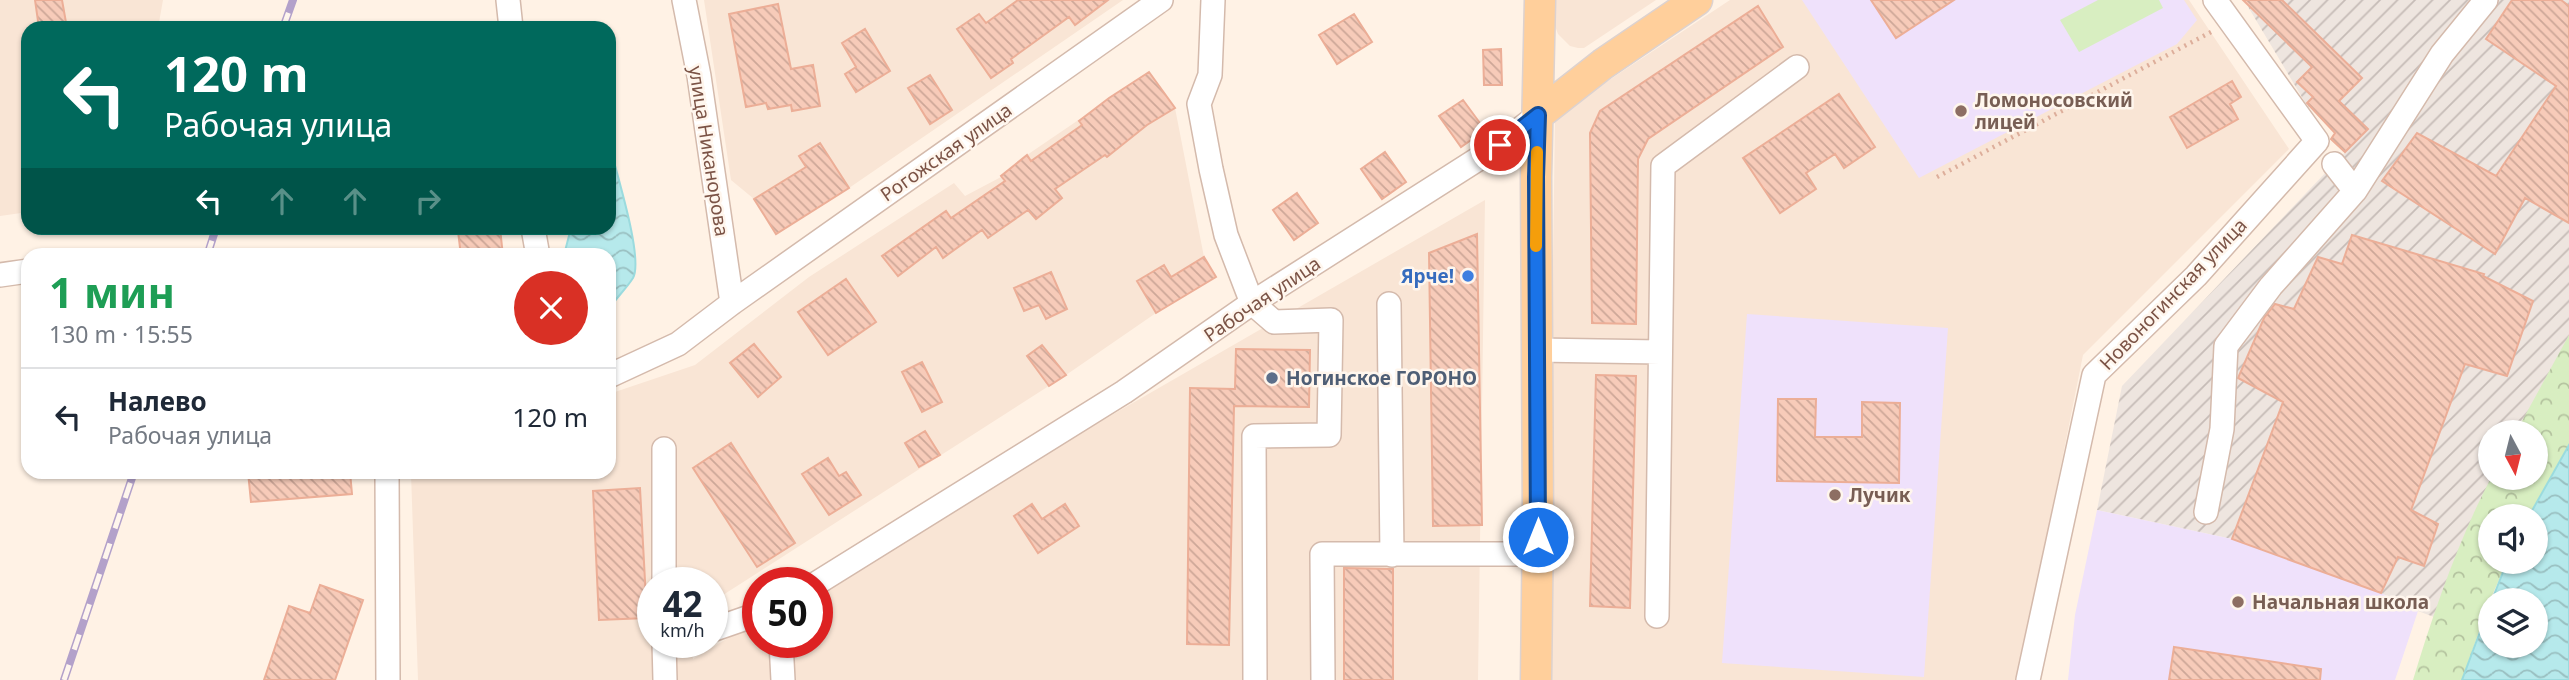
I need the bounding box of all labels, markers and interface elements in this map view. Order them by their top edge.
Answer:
text: 120 m [164,40,309,106]
icon: left [49,49,140,140]
street label: улица Никанорова [683,64,735,238]
place label: Ломоносовский лицей [1975,87,2133,135]
street label: Рогожская улица [875,97,1017,207]
text: Рабочая улица [164,103,392,146]
marker: Ломоносовский лицей [1953,103,1969,119]
pin [1470,115,1530,175]
icon: arrive [1481,126,1519,164]
icon: left [190,182,228,220]
icon: ahead [263,182,301,220]
icon: ahead [336,182,374,220]
icon: right [409,182,447,220]
street label: Новоногинская улица [2094,212,2252,376]
street label: Рабочая улица [1199,250,1325,348]
text: 1 мин [49,263,175,320]
place label: Ярче! [1401,263,1454,289]
marker: Ярче! [1460,268,1476,284]
button: close [514,271,588,345]
text: 130 m · 15:55 [49,318,193,350]
place label: Ногинское ГОРОНО [1286,365,1477,391]
marker: Ногинское ГОРОНО [1264,370,1280,386]
text: Налево [108,383,207,419]
icon: left [49,398,87,436]
text: 120 m [512,399,588,435]
text: Рабочая улица [108,419,272,451]
north arrow [2478,420,2548,490]
map controls [2478,420,2548,658]
place label: Лучик [1849,482,1911,508]
marker: Лучик [1827,487,1843,503]
position arrow [1501,500,1575,574]
button: sound [2478,504,2548,574]
speed limit sign: 50 [742,567,833,658]
text: 42 [662,580,703,627]
button: layers [2478,588,2548,658]
place label: Начальная школа [2252,589,2429,615]
marker: Начальная школа [2230,594,2246,610]
text: km/h [660,618,705,642]

